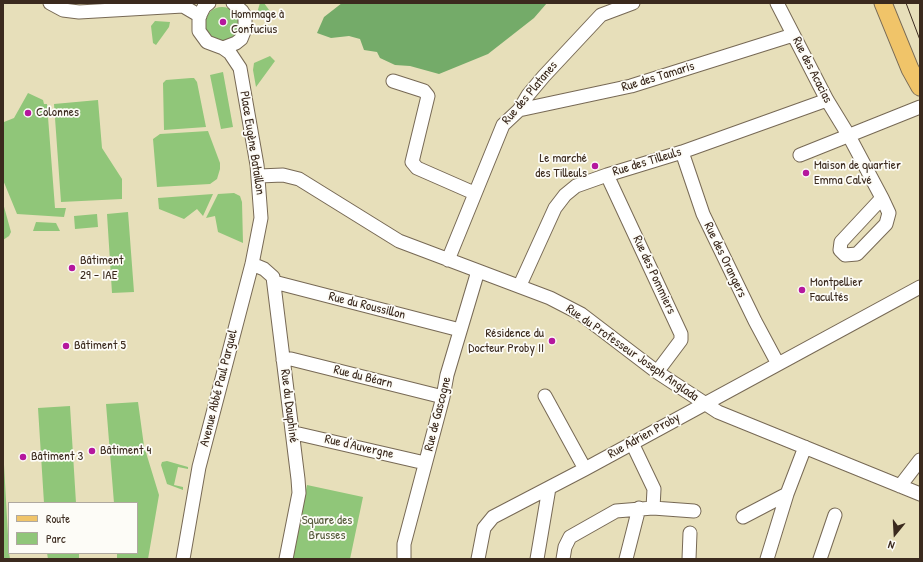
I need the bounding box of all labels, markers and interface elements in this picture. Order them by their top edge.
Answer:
place label: Hommage à Confucius [231,7,284,38]
marker: Hommage à Confucius [218,17,228,27]
street label: Rue des Acacias [789,34,835,106]
street label: Rue des Platanes [499,58,561,128]
street label: Rue des Tamaris [620,58,696,96]
street label: Place Eugène Bataillon [236,90,268,196]
place label: Colonnes [36,105,79,121]
marker: Colonnes [23,108,33,118]
street label: Rue des Tilleuls [611,144,683,180]
place label: Le marché des Tilleuls [535,151,587,182]
place label: Maison de quartier Emma Calvé [814,158,901,189]
marker: Le marché des Tilleuls [590,161,600,171]
marker: Maison de quartier Emma Calvé [801,168,811,178]
street label: Rue des Orangers [700,220,750,300]
street label: Rue des Pommiers [629,233,679,317]
place label: Bâtiment 29 – IAE [80,253,123,284]
marker: Bâtiment 29 – IAE [67,263,77,273]
place label: Montpellier Facultés [810,275,863,306]
marker: Montpellier Facultés [797,285,807,295]
street label: Rue du Roussillon [327,289,407,323]
street label: Rue du Professeur Joseph Anglada [563,301,701,405]
place label: Résidence du Docteur Proby II [468,326,544,357]
street label: Avenue Abbé Paul Parguel [197,328,241,448]
marker: Résidence du Docteur Proby II [547,336,557,346]
place label: Bâtiment 5 [74,338,126,354]
marker: Bâtiment 5 [61,341,71,351]
street label: Rue du Béarn [332,362,394,392]
street label: Rue du Dauphiné [277,368,301,444]
street label: Rue de Gascogne [421,375,455,453]
street label: Rue Adrien Proby [605,410,683,462]
street label: Rue d'Auvergne [323,432,395,462]
place label: Bâtiment 4 [100,443,151,459]
marker: Bâtiment 4 [87,446,97,456]
place label: Bâtiment 3 [31,449,83,465]
marker: Bâtiment 3 [18,452,28,462]
legend [8,502,138,554]
text: Route [46,510,70,527]
park label: Square des Brusses [302,513,352,544]
north arrow [875,514,915,554]
text: Parc [46,530,66,547]
text: N [886,538,896,553]

